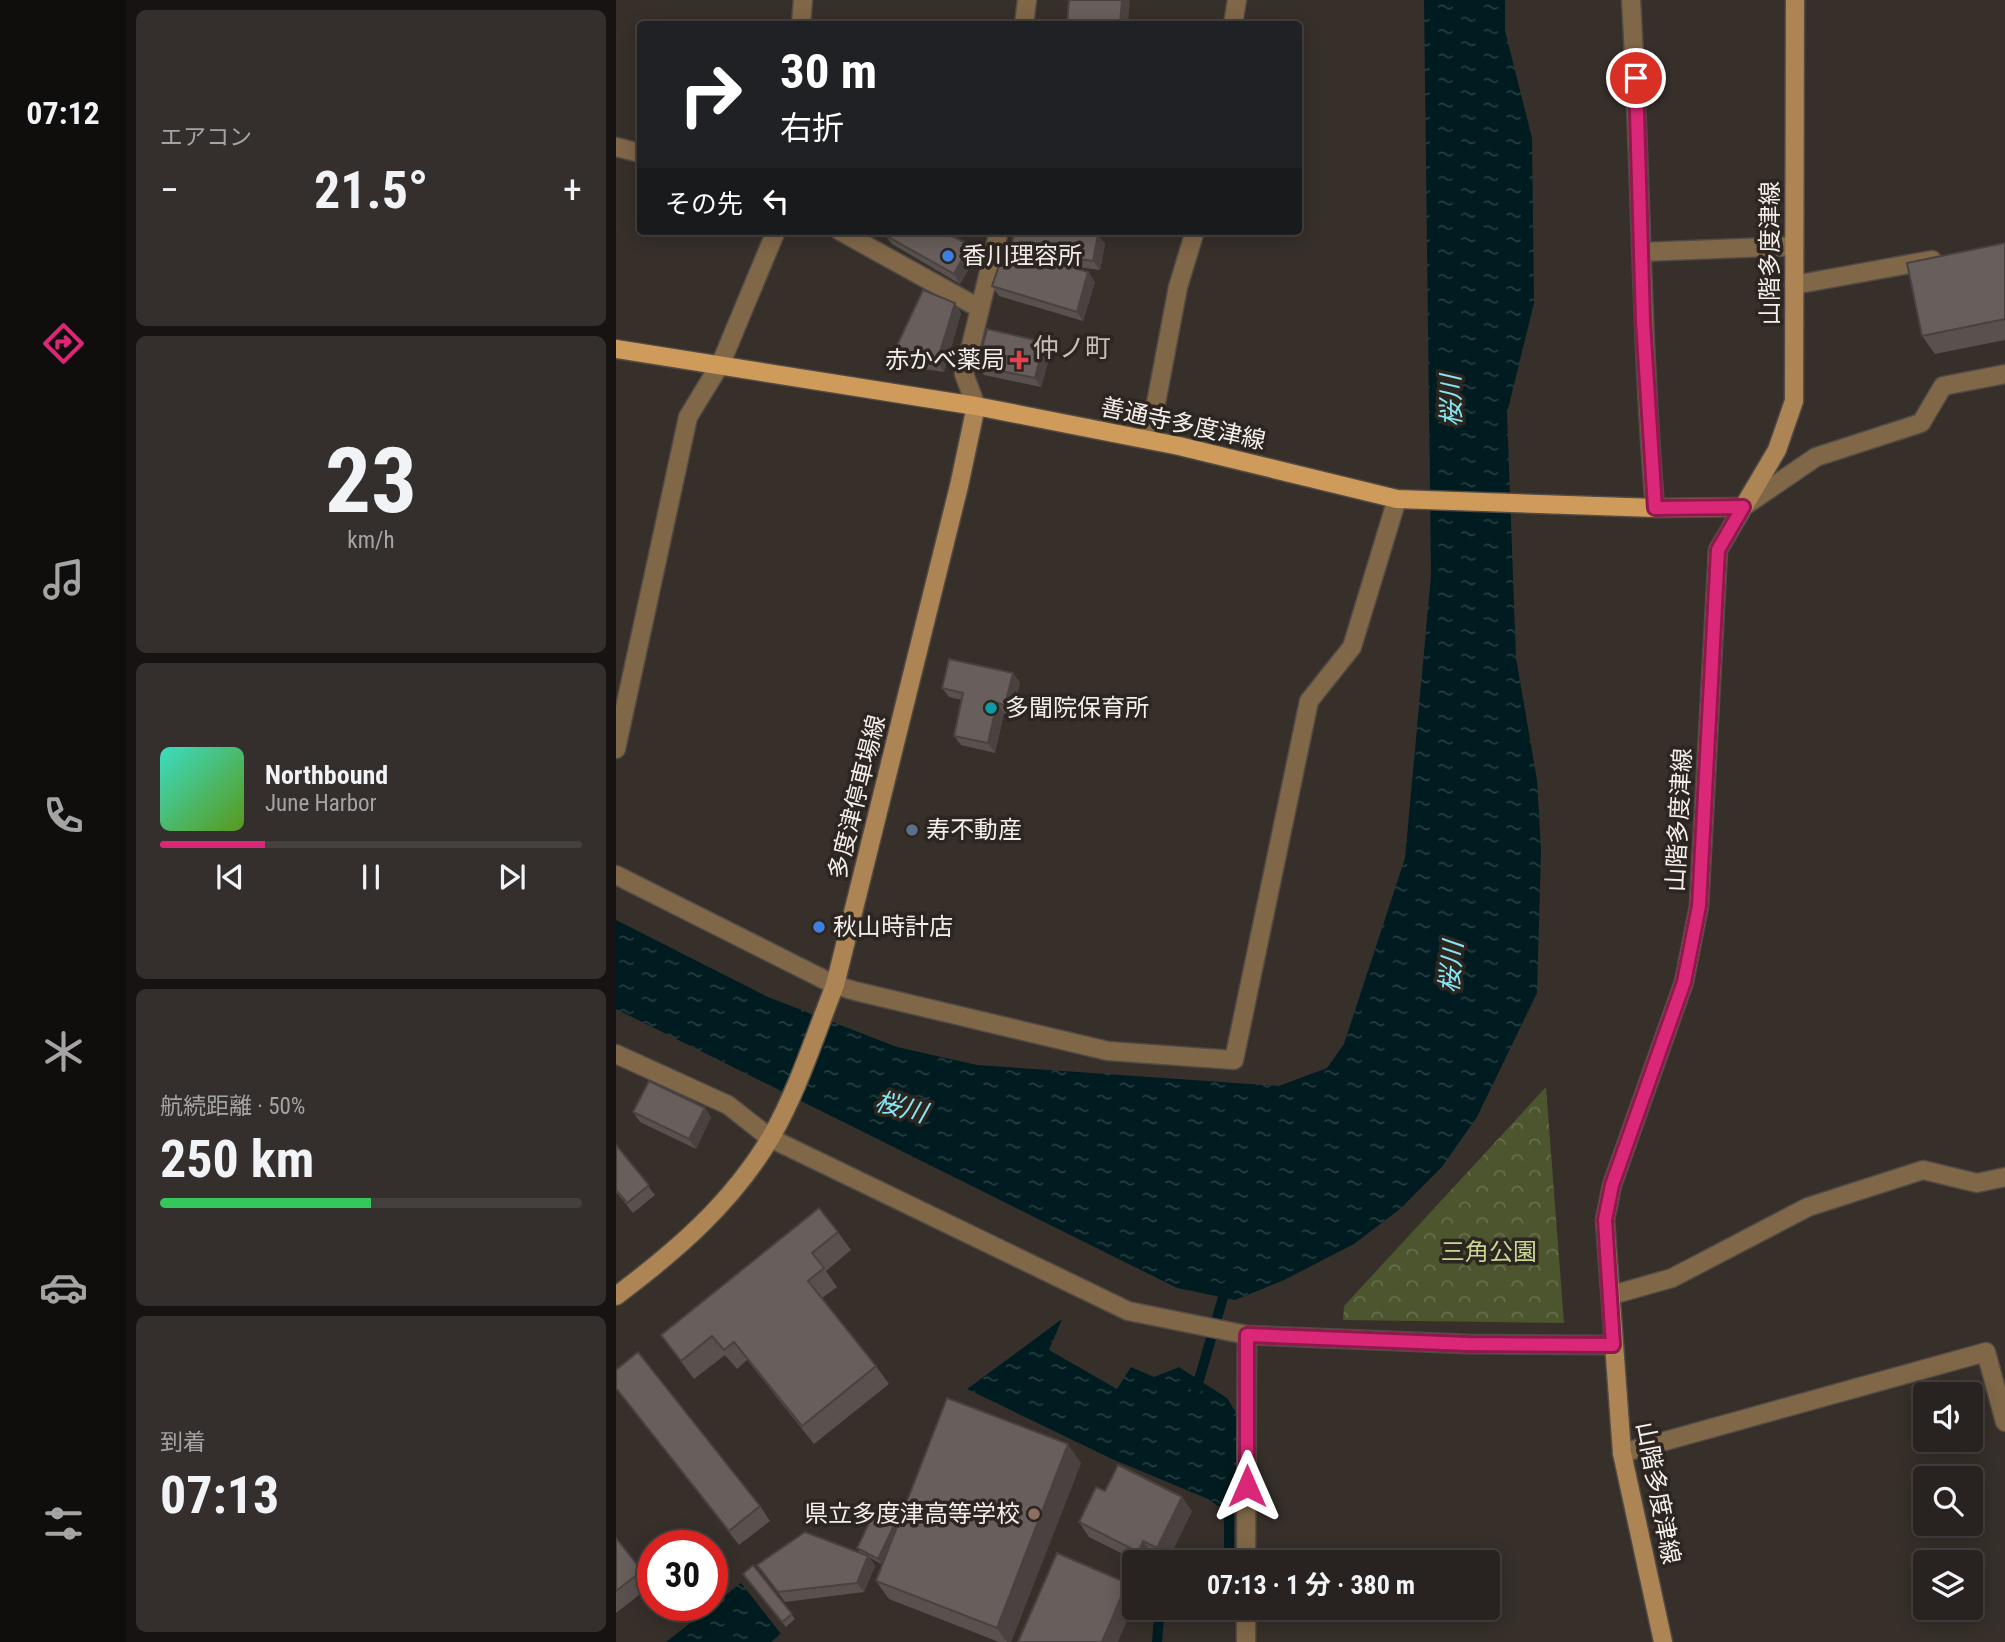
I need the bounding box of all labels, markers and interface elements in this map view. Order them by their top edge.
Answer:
text: 30 m [780,43,877,100]
pin [1606,48,1666,108]
icon: right [665,49,756,140]
icon: arrive [1617,59,1655,97]
text: 07:12 [26,94,100,132]
text: 右折 [780,109,844,147]
text: エアコン [160,124,252,151]
text: 21.5° [314,160,428,221]
text: − [160,168,179,212]
text: + [563,168,582,212]
street label: 山階多度津線 [1756,181,1784,325]
icon: left [757,182,795,220]
text: その先 [665,189,743,219]
place label: 香川理容所 [962,242,1082,270]
marker: 香川理容所 [940,248,956,264]
icon: directions [39,319,88,368]
district label: 仲ノ町 [1033,333,1111,363]
place label: 赤かべ薬局 [885,346,1005,374]
marker: 赤かべ薬局 [1011,352,1027,368]
water label: 桜川 [1435,372,1466,427]
street label: 善通寺多度津線 [1098,393,1268,455]
text: 23 [325,428,417,534]
text: km/h [347,527,395,554]
icon: music [39,555,88,604]
place label: 多聞院保育所 [1005,694,1149,722]
marker: 多聞院保育所 [983,700,999,716]
street label: 多度津停車場線 [823,712,891,882]
street label: 山階多度津線 [1661,747,1697,893]
text: Northbound [265,760,388,790]
text: June Harbor [265,790,377,817]
icon: phone [39,791,88,840]
place label: 寿不動産 [926,816,1022,844]
marker: 寿不動産 [904,822,920,838]
icon: previous [211,858,249,896]
icon: pause [352,858,390,896]
icon: next [493,858,531,896]
place label: 秋山時計店 [833,913,953,941]
marker: 秋山時計店 [811,919,827,935]
water label: 桜川 [1434,937,1468,994]
icon: climate [39,1027,88,1076]
water label: 桜川 [872,1086,933,1129]
text: 航続距離 · 50% [160,1093,305,1120]
text: 250 km [160,1129,314,1190]
park label: 三角公園 [1441,1238,1537,1266]
icon: car [39,1263,88,1312]
map controls [1913,1382,1983,1620]
button: sound [1913,1382,1983,1452]
street label: 山階多度津線 [1631,1420,1685,1566]
text: 到着 [160,1429,206,1456]
position arrow [1210,1449,1284,1523]
text: 07:13 [160,1465,279,1526]
button: search [1913,1466,1983,1536]
icon: filters [39,1499,88,1548]
place label: 県立多度津高等学校 [804,1500,1020,1528]
marker: 県立多度津高等学校 [1026,1506,1042,1522]
speed limit sign: 30 [637,1530,728,1621]
button: layers [1913,1550,1983,1620]
text: 07:13 · 1 分 · 380 m [1207,1570,1415,1600]

